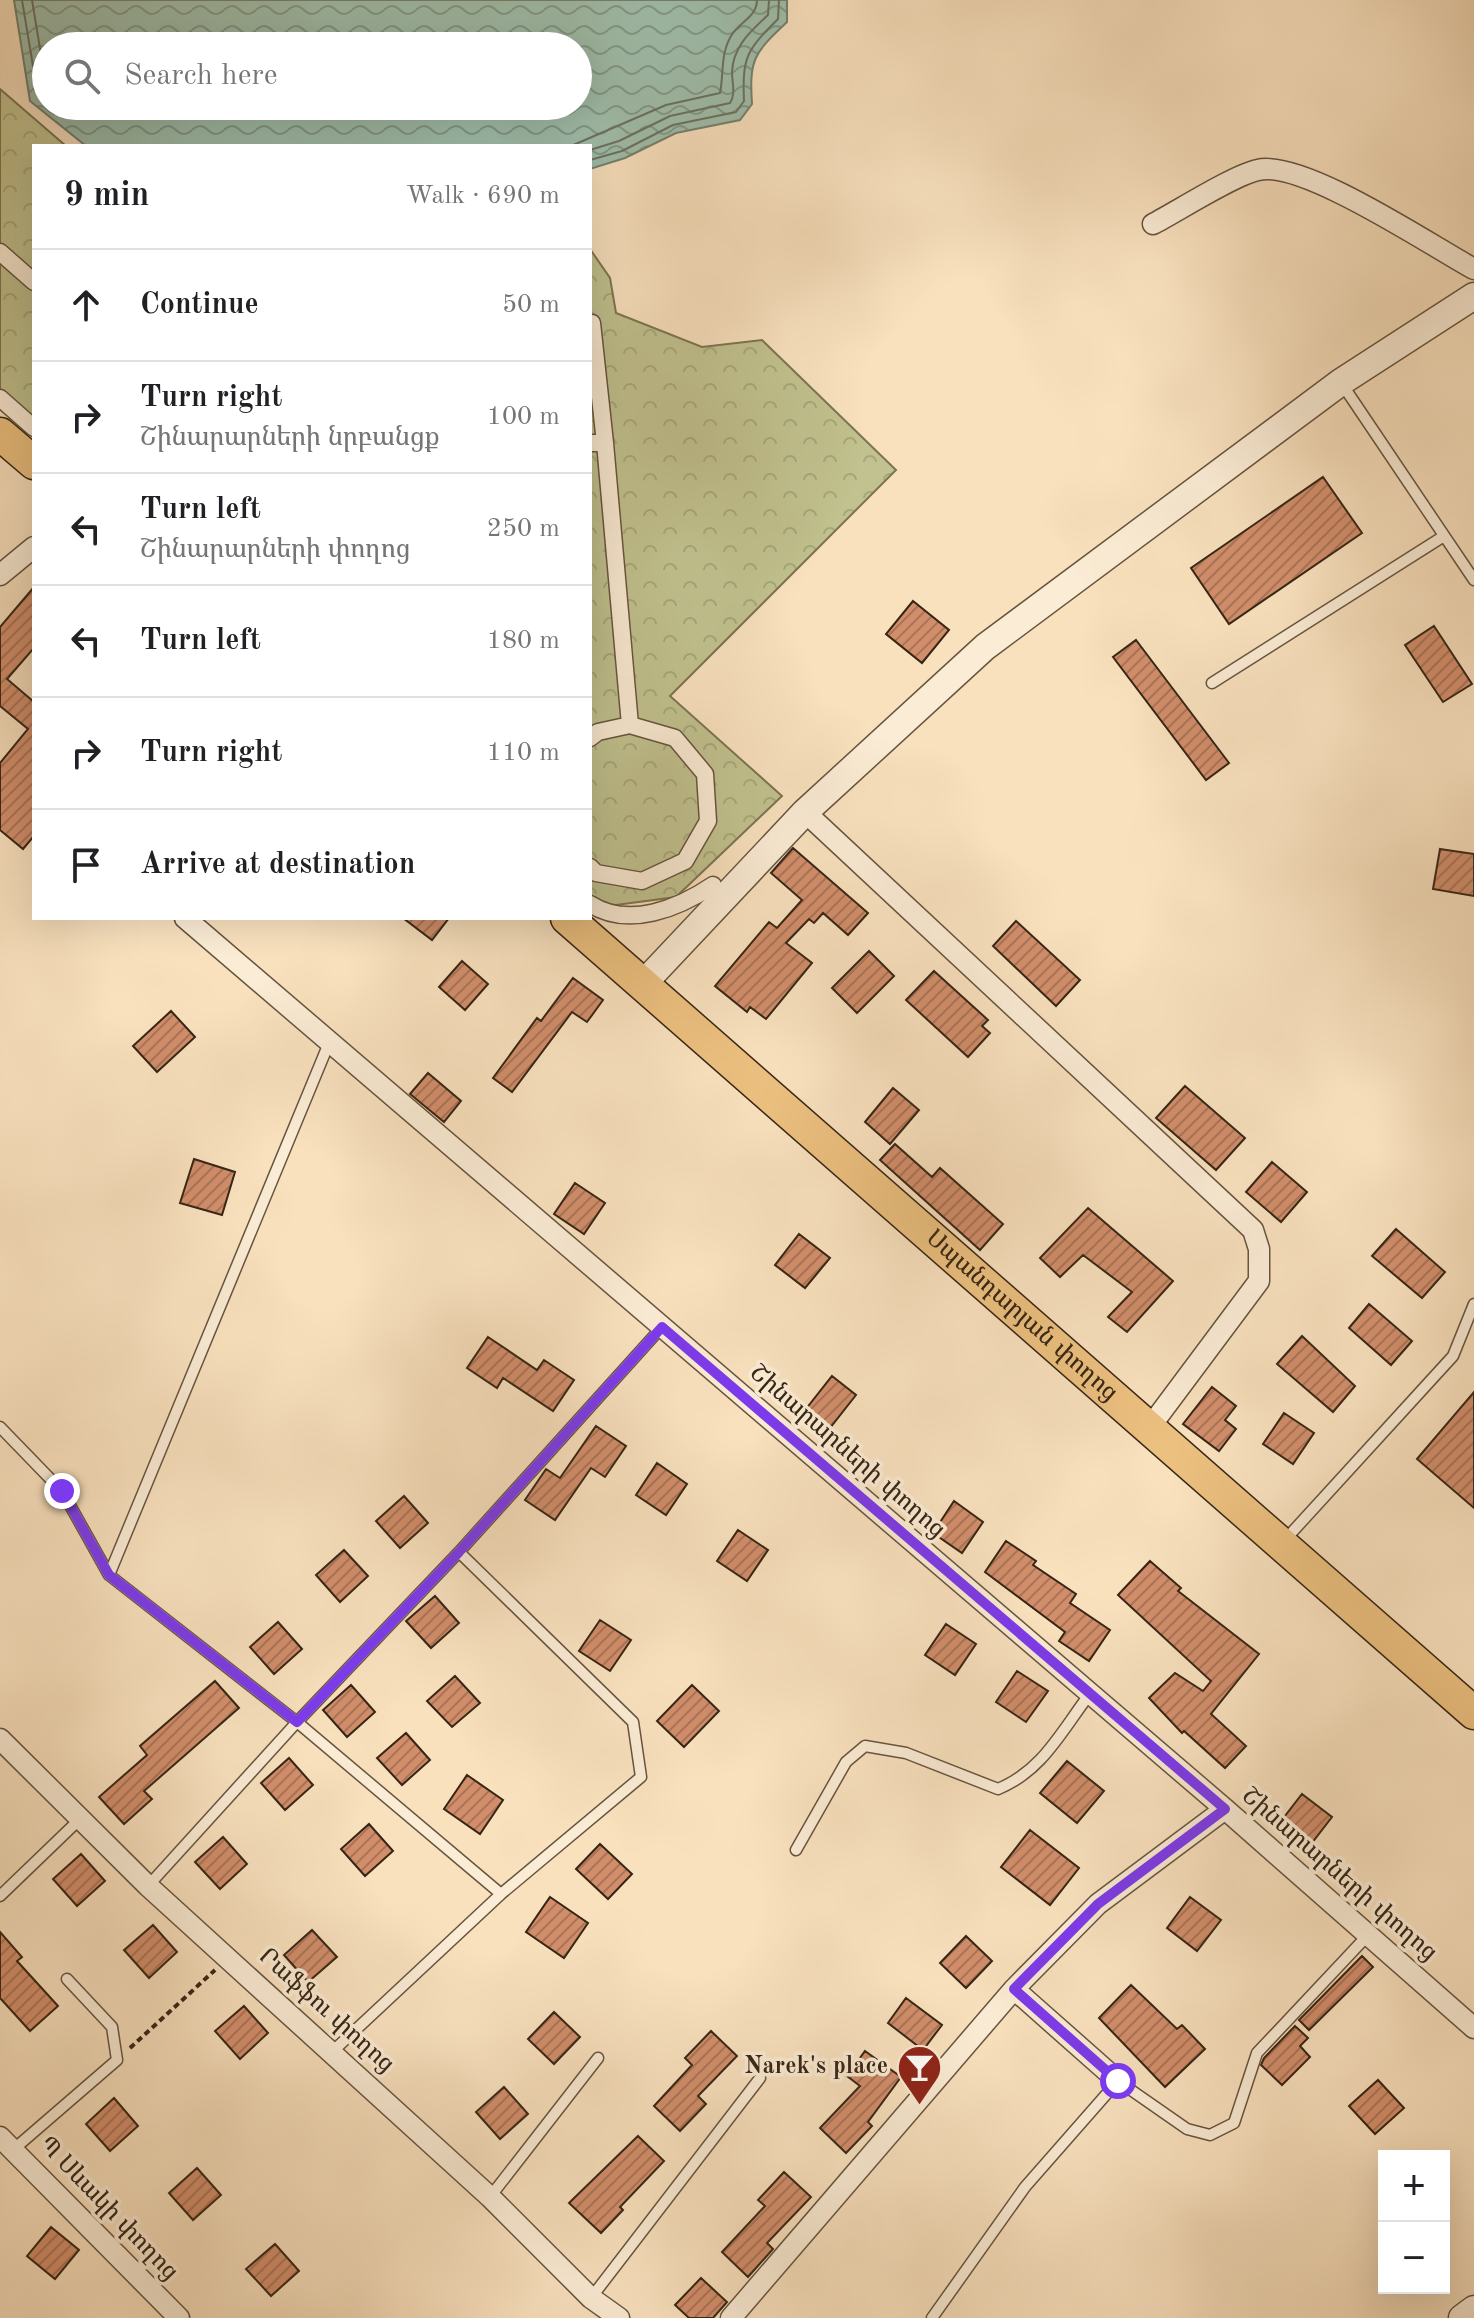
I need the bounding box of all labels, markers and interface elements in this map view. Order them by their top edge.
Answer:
search box [32,32,592,120]
icon: search [60,54,104,98]
text: Search here [124,61,278,91]
text: 9 min [64,179,149,213]
text: Walk · 690 m [406,183,560,209]
icon: ahead [64,283,108,327]
text: Continue [140,290,259,320]
text: 50 m [502,292,560,318]
text: Turn right [140,383,282,413]
icon: right [64,395,108,439]
text: 100 m [487,404,560,430]
text: Շինարարների նրբանցք [140,425,440,451]
text: Turn left [140,495,261,525]
icon: left [64,507,108,551]
text: 250 m [487,516,560,542]
text: Շինարարների փողոց [140,537,410,563]
icon: left [64,619,108,663]
text: Turn left [140,626,261,656]
text: 180 m [487,628,560,654]
icon: right [64,731,108,775]
text: Turn right [140,738,282,768]
text: 110 m [487,740,560,766]
icon: arrive [64,843,108,887]
text: Arrive at destination [140,850,415,880]
street label: Սպանդարյան փողոց [921,1226,1121,1406]
street label: Շինարարների փողոց [745,1361,949,1543]
route end [44,1473,80,1509]
street label: Շինարարների փողոց [1237,1784,1441,1966]
street label: Րաֆֆու փողոց [254,1944,398,2078]
bar icon: Narek's place [895,2043,943,2106]
place label: Narek's place [744,2055,888,2079]
route start [1100,2063,1136,2099]
street label: Պ Սևակի փողոց [34,2133,182,2285]
map controls [1378,2150,1450,2294]
button: + [1378,2150,1450,2222]
button: − [1378,2222,1450,2294]

